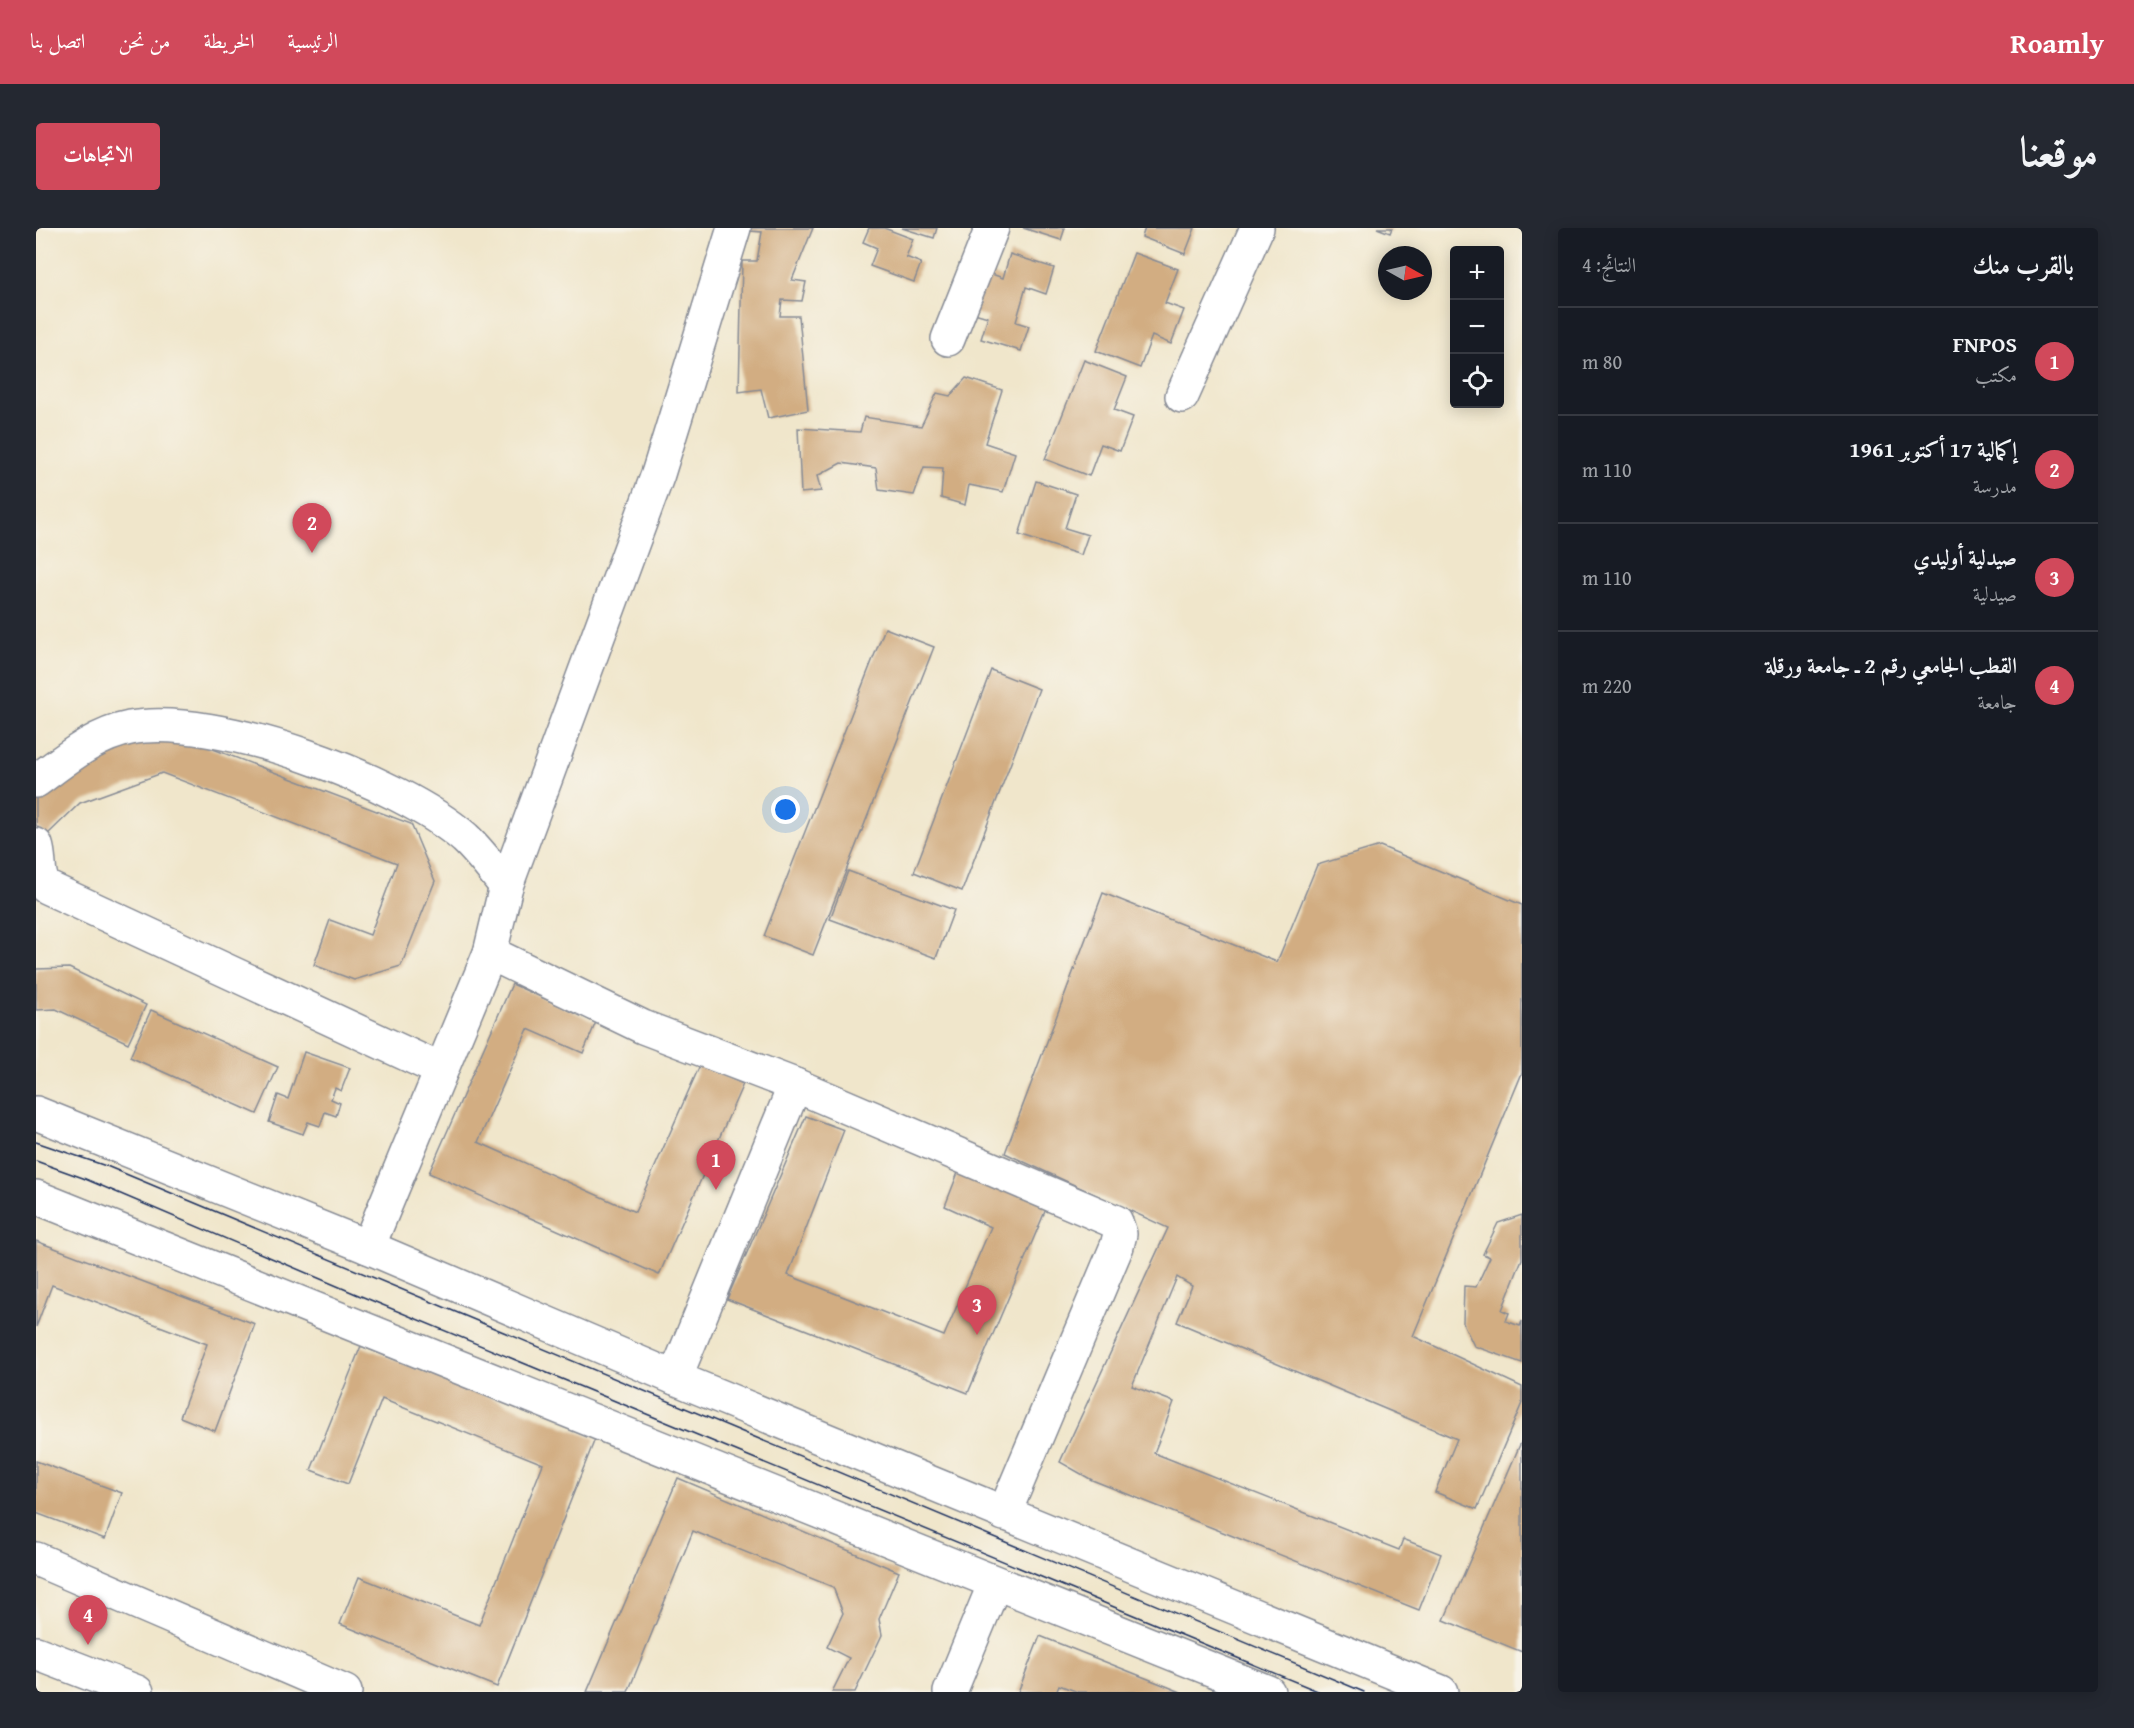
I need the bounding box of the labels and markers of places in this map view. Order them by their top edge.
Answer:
pin: 2 [292,504,332,553]
pin: 1 [696,1140,736,1190]
pin: 3 [958,1286,996,1335]
pin: 4 [68,1596,108,1645]

